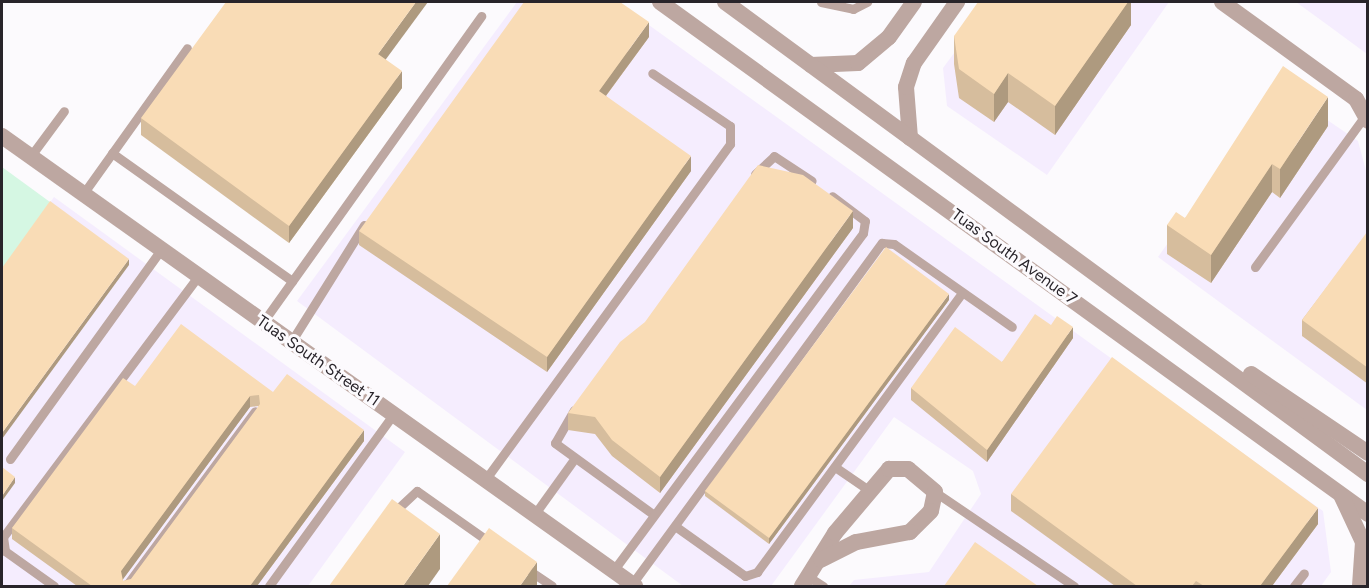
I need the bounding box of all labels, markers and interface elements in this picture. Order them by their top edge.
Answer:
street label: Tuas South Avenue 7 [948,205,1080,309]
street label: Tuas South Street 11 [253,311,383,411]

